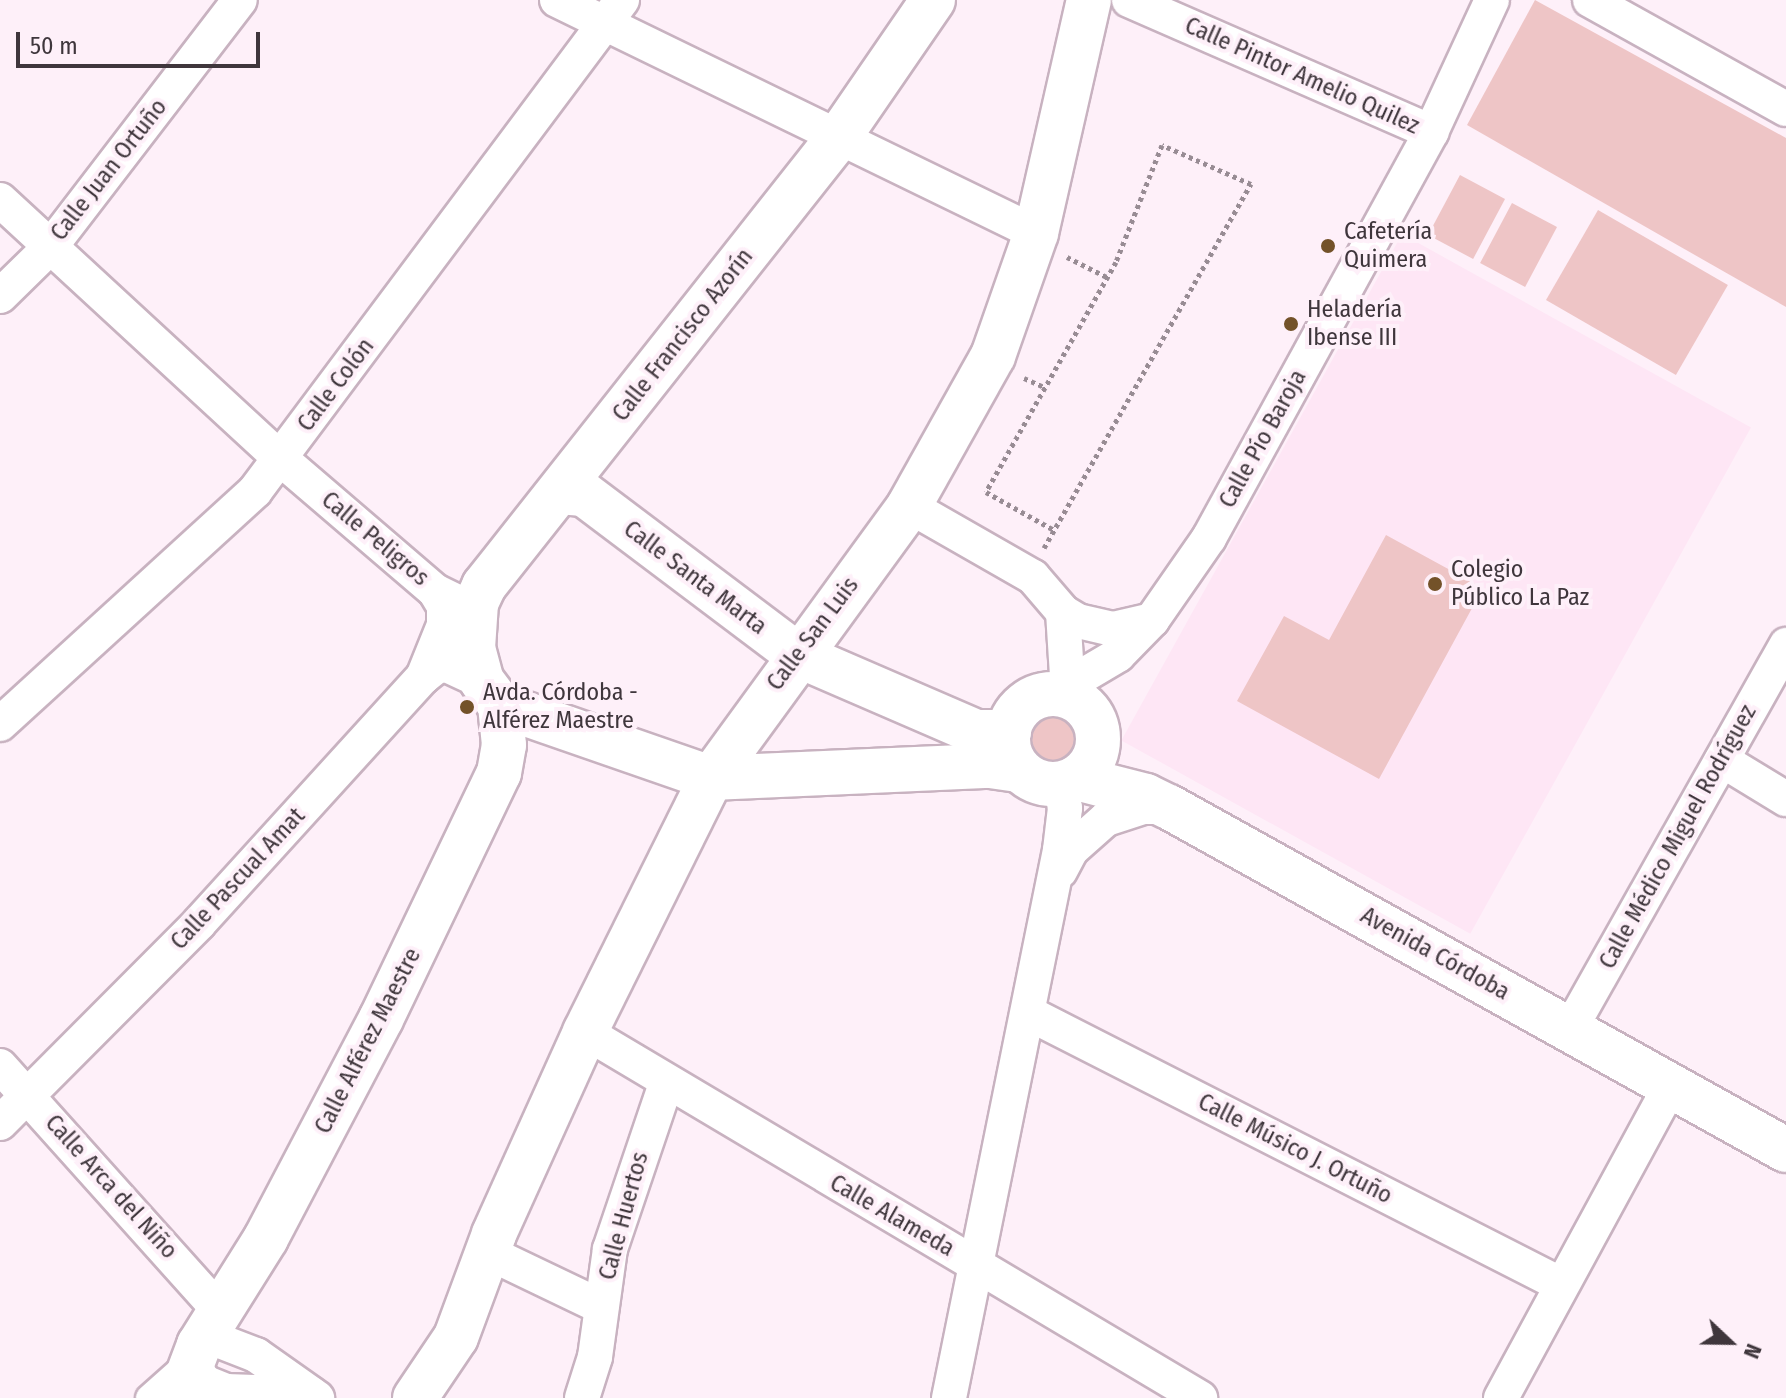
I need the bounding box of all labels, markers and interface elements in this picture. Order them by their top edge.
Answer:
street label: Calle Pintor Amelio Quilez [1180,11,1424,141]
scale bar [20,16,264,66]
text: 50 m [30,32,78,60]
street label: Calle Juan Ortuño [45,93,173,247]
place label: Cafetería Quimera [1344,218,1432,274]
marker: Cafetería Quimera [1319,237,1337,255]
street label: Calle Francisco Azorín [607,243,759,427]
place label: Heladería Ibense III [1307,296,1402,352]
marker: Heladería Ibense III [1282,315,1300,333]
street label: Calle Colón [292,333,380,437]
street label: Calle Pío Baroja [1213,365,1313,513]
street label: Calle Peligros [315,486,435,592]
street label: Calle Santa Marta [618,515,772,641]
place label: Colegio Público La Paz [1451,556,1589,612]
street label: Calle San Luis [761,572,865,696]
marker: Colegio Público La Paz [1426,575,1444,593]
place label: Avda. Córdoba - Alférez Maestre [483,679,638,735]
marker: Avda. Córdoba - Alférez Maestre [458,698,476,716]
street label: Calle Médico Miguel Rodríguez [1593,700,1763,974]
street label: Calle Pascual Amat [165,802,311,956]
street label: Avenida Córdoba [1355,901,1515,1007]
street label: Calle Alférez Maestre [309,943,427,1139]
street label: Calle Músico J. Ortuño [1193,1088,1397,1210]
street label: Calle Arca del Niño [39,1109,183,1265]
street label: Calle Huertos [593,1149,655,1283]
street label: Calle Alameda [825,1169,959,1263]
north arrow [1690,1302,1770,1382]
text: N [1738,1340,1768,1362]

